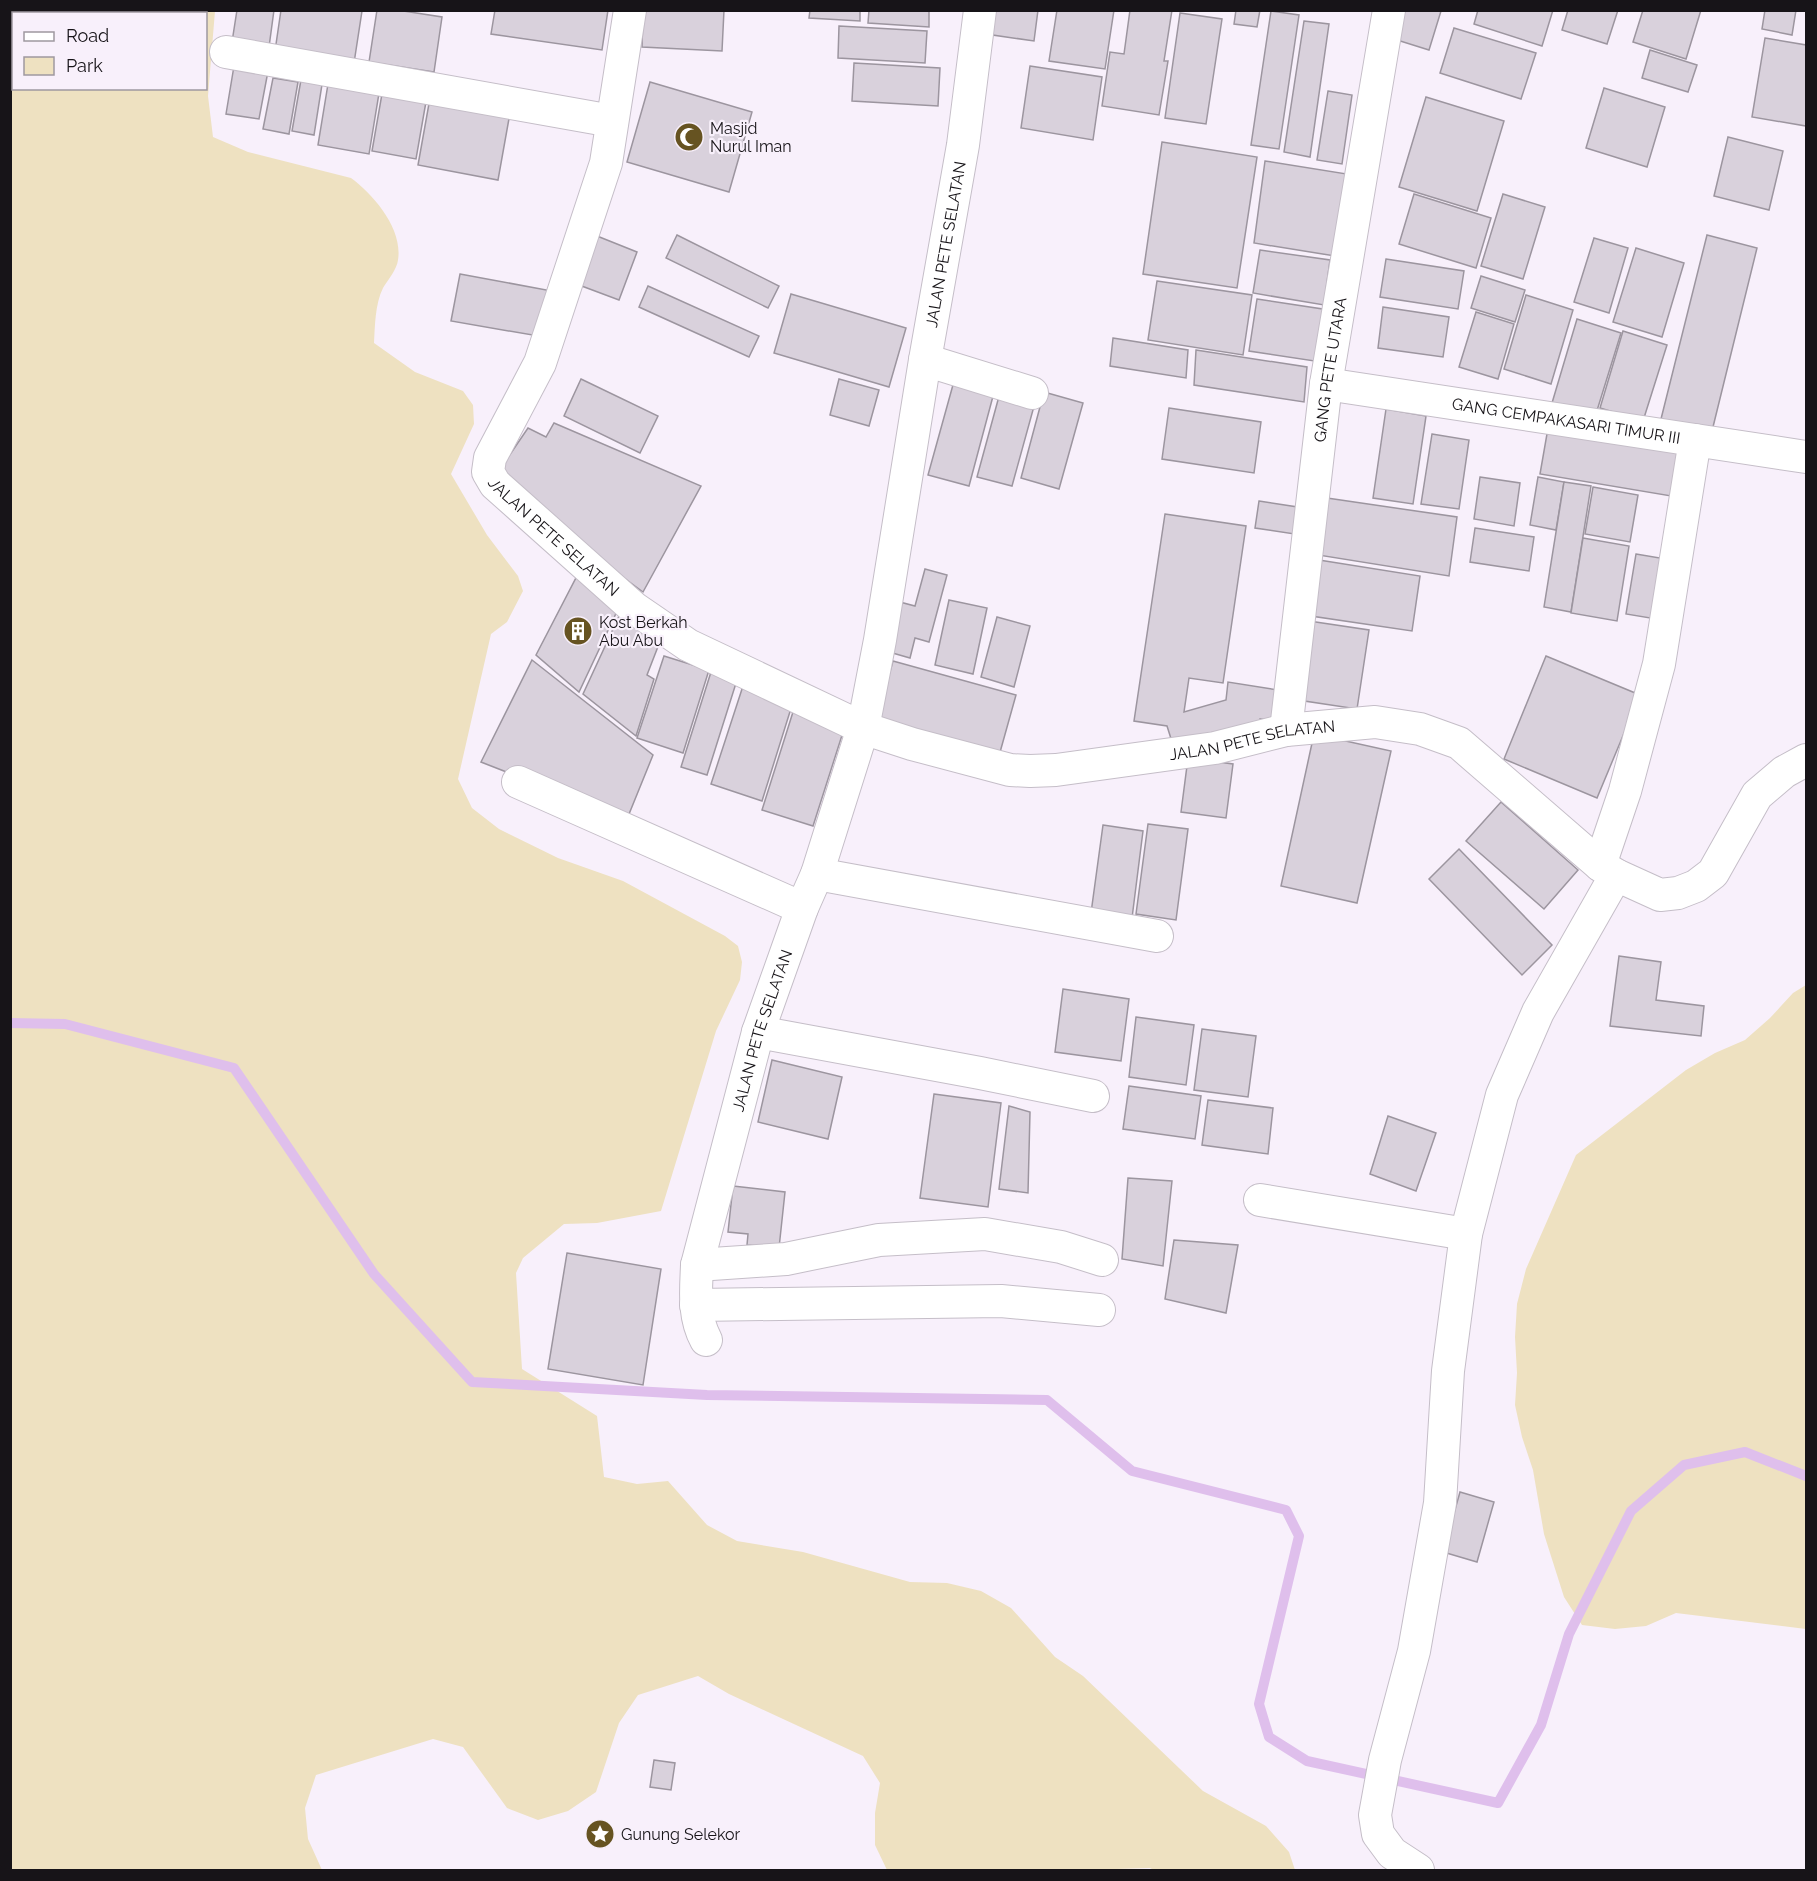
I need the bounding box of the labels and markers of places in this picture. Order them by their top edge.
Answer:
place label: Masjid Nurul Iman [710,119,792,156]
mosque icon: Masjid Nurul Iman [673,121,705,153]
place label: Kost Berkah Abu Abu [599,613,688,650]
building icon: Kost Berkah Abu Abu [562,615,594,647]
place icon: Gunung Selekor [584,1818,616,1850]
place label: Gunung Selekor [621,1825,741,1844]

